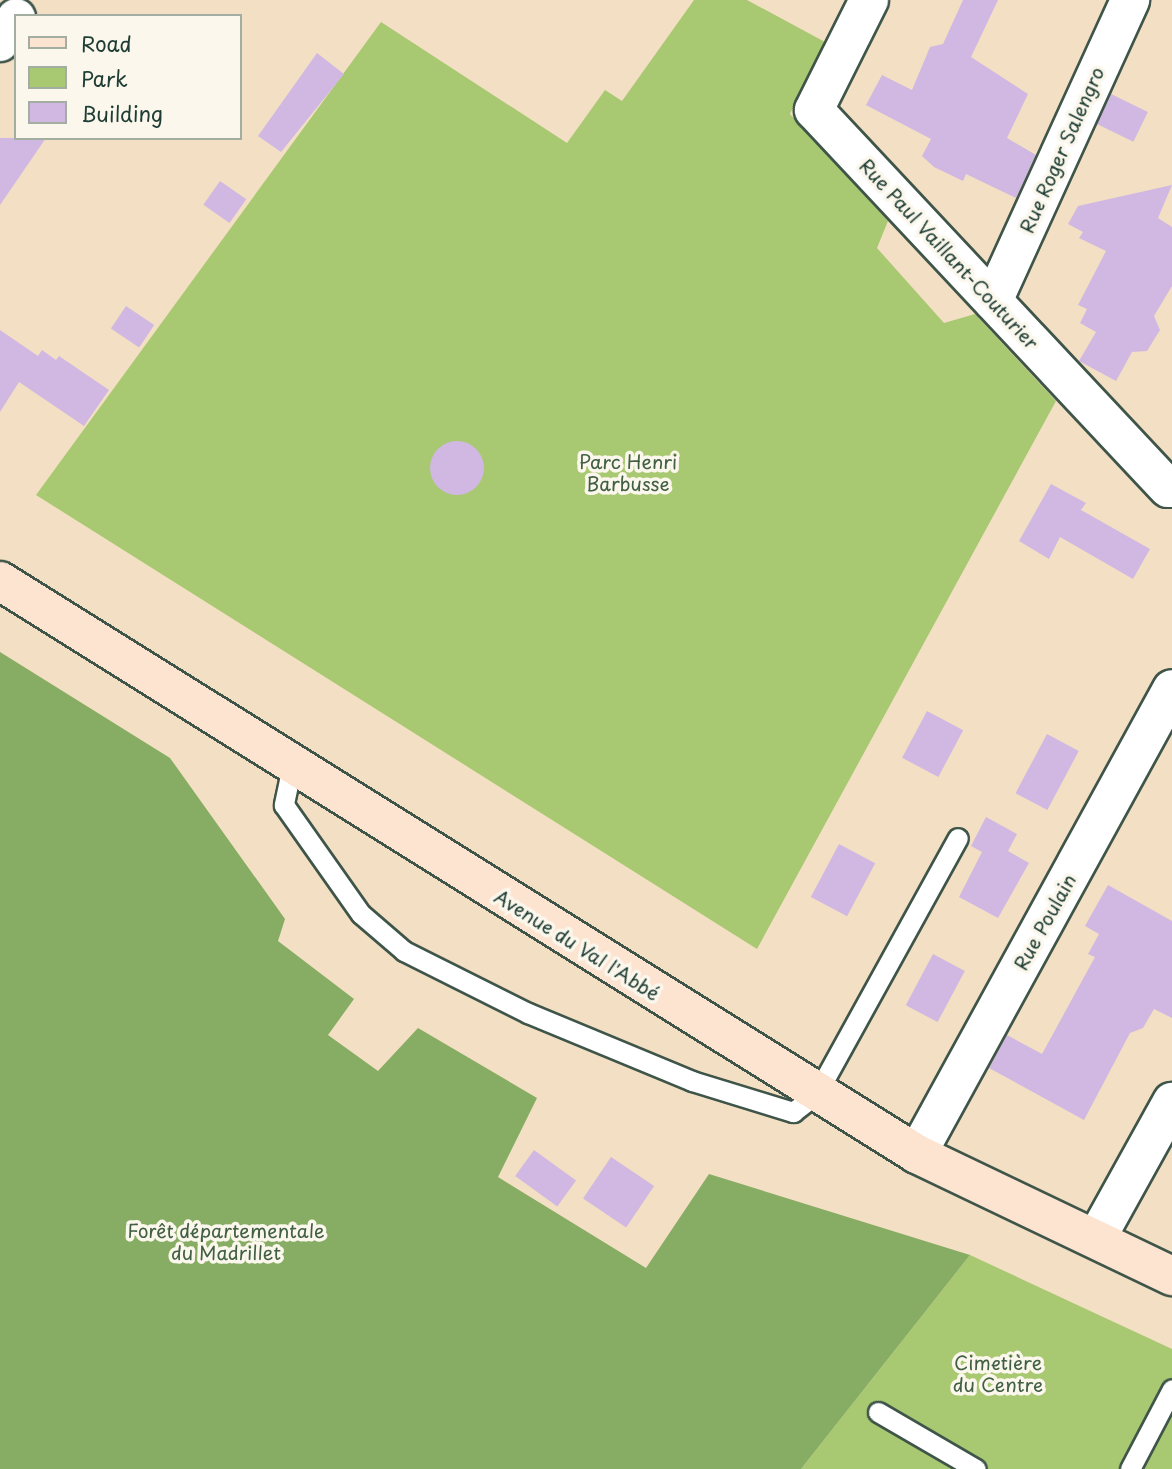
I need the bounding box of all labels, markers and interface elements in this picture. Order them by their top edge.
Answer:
legend [14,14,242,140]
text: Road [81,27,132,59]
text: Park [81,62,128,94]
street label: Rue Roger Salengro [1015,63,1109,237]
text: Building [81,97,163,129]
street label: Rue Paul Vaillant-Couturier [855,154,1043,354]
park label: Parc Henri Barbusse [579,451,677,495]
street label: Rue Poulain [1009,869,1081,975]
street label: Avenue du Val l'Abbé [490,885,664,1005]
park label: Forêt départementale du Madrillet [126,1220,326,1264]
park label: Cimetière du Centre [953,1352,1043,1396]

